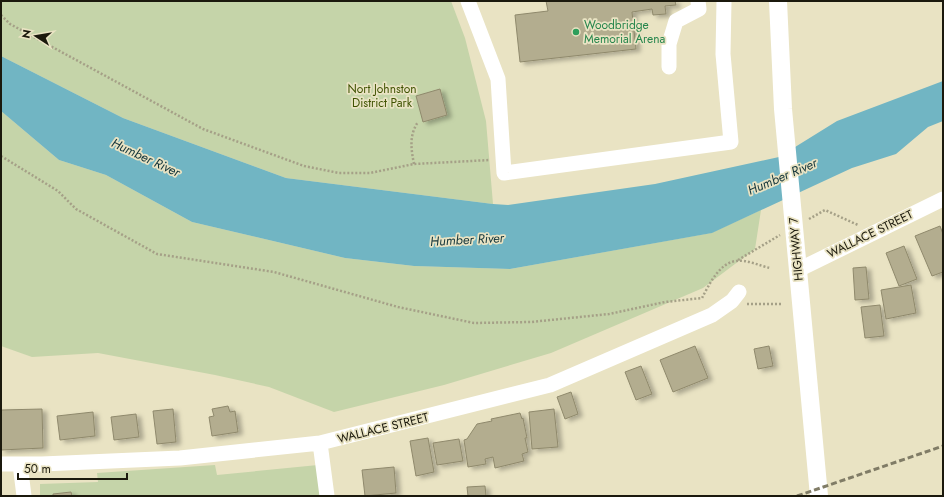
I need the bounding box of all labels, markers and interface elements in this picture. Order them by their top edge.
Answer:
north arrow [16,16,56,56]
place label: Woodbridge Memorial Arena [584,16,666,48]
marker: Woodbridge Memorial Arena [571,27,581,37]
text: N [17,28,35,40]
park label: Nort Johnston District Park [347,80,417,112]
water label: Humber River [108,133,184,182]
water label: Humber River [744,153,821,200]
street label: WALLACE STREET [824,205,916,263]
street label: HIGHWAY 7 [784,216,808,282]
water label: Humber River [430,228,505,251]
street label: WALLACE STREET [336,408,431,448]
scale bar [18,455,127,481]
text: 50 m [24,460,51,478]

